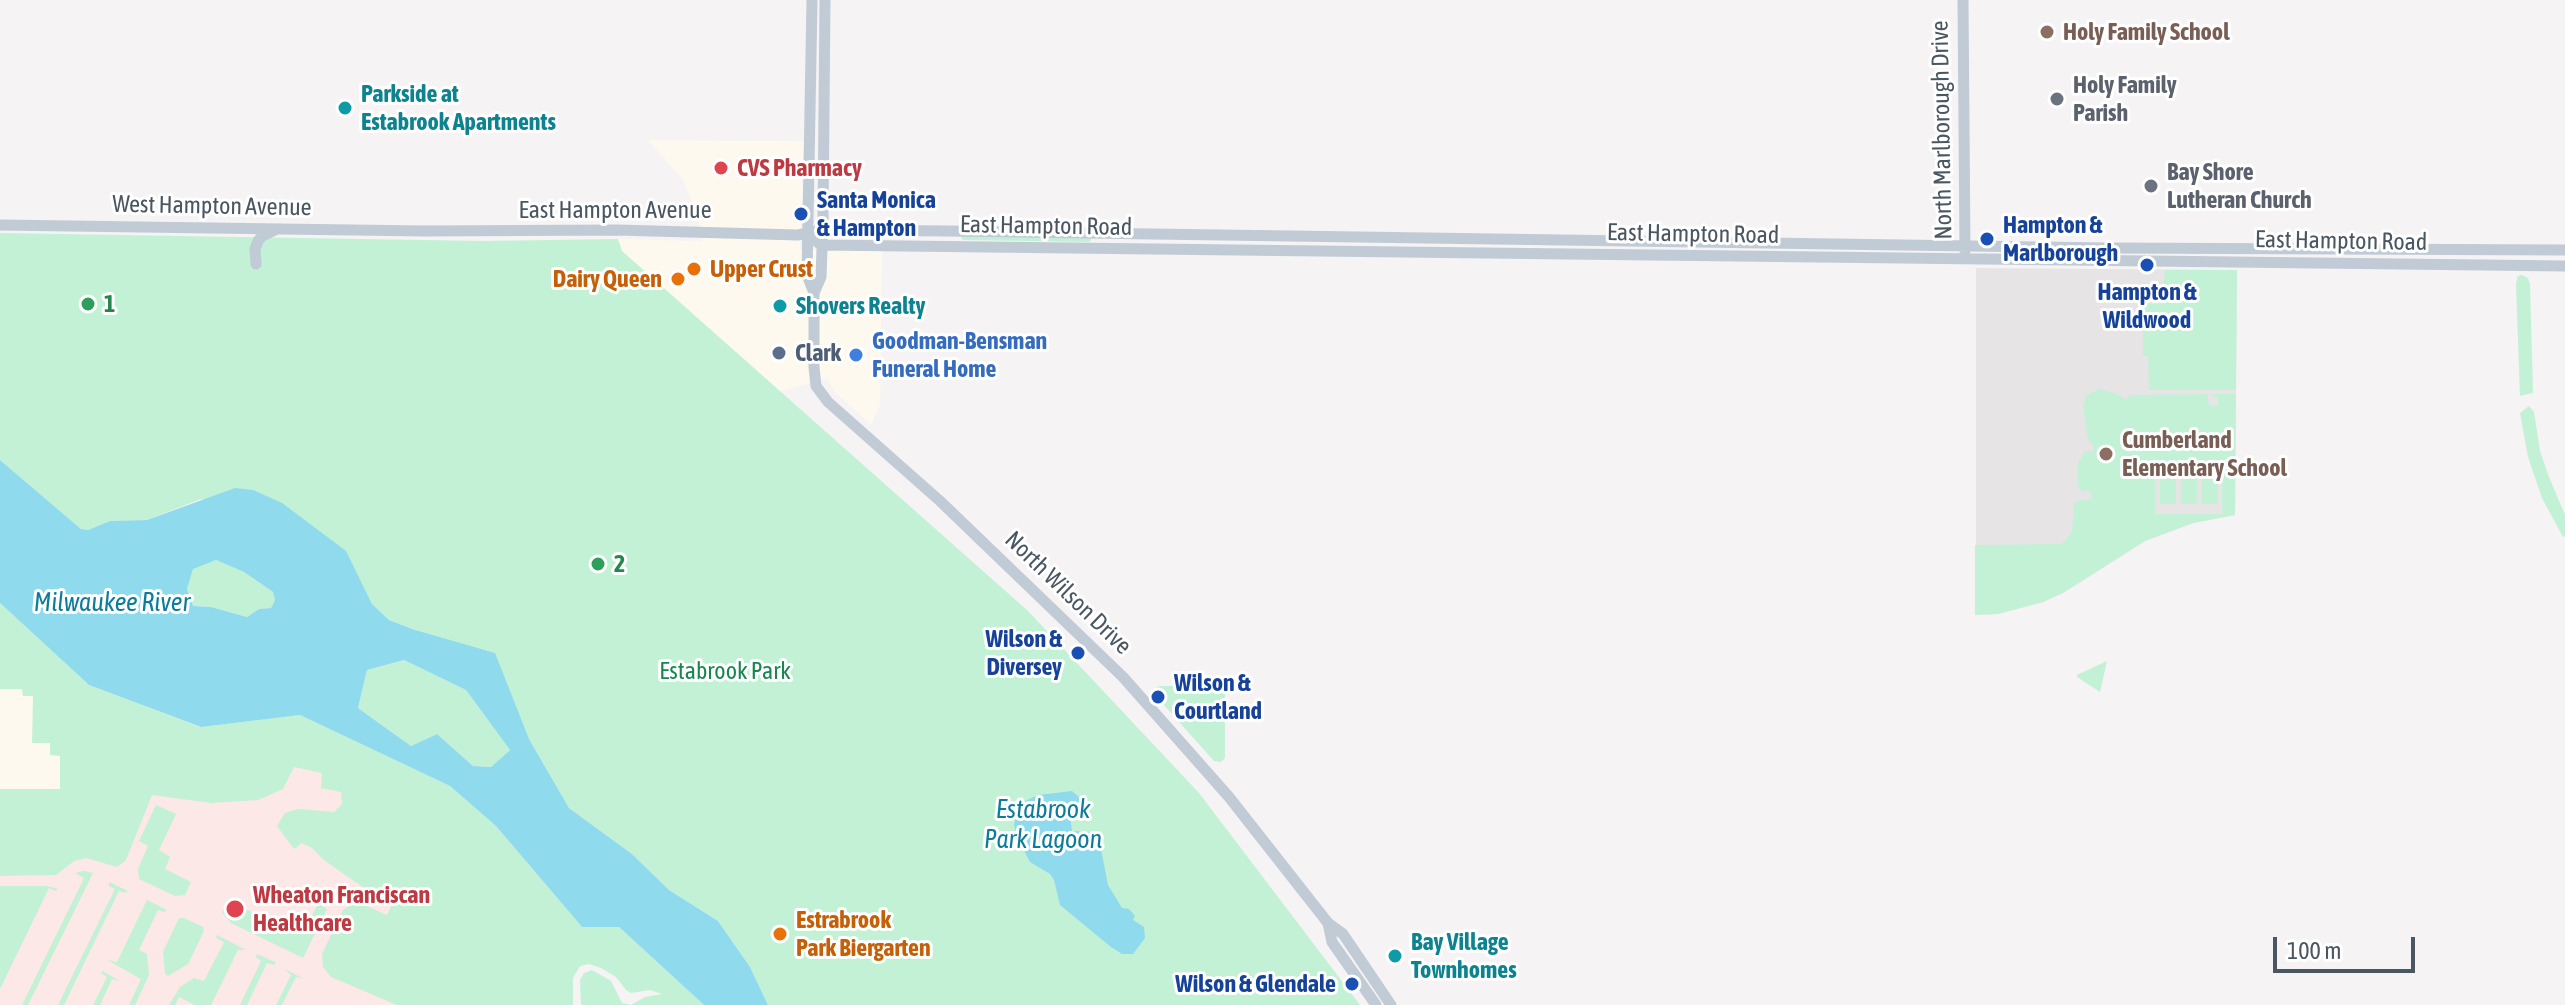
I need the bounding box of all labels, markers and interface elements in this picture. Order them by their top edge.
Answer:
place label: Holy Family School [2063,18,2229,46]
street label: North Marlborough Drive [1926,20,1958,240]
marker: Holy Family School [2038,23,2056,41]
place label: Holy Family Parish [2073,71,2177,127]
place label: Parkside at Estabrook Apartments [361,80,556,136]
marker: Holy Family Parish [2048,90,2066,108]
marker: Parkside at Estabrook Apartments [336,99,354,117]
place label: CVS Pharmacy [737,154,862,182]
place label: Bay Shore Lutheran Church [2167,158,2312,214]
marker: CVS Pharmacy [712,159,730,177]
marker: Bay Shore Lutheran Church [2142,177,2160,195]
place label: Santa Monica & Hampton [817,186,936,242]
street label: West Hampton Avenue [112,190,312,222]
street label: East Hampton Avenue [518,196,712,224]
marker: Santa Monica & Hampton [792,205,810,223]
street label: East Hampton Road [960,210,1132,242]
place label: Hampton & Marlborough [2003,211,2118,267]
street label: East Hampton Road [1607,218,1779,250]
street label: East Hampton Road [2255,225,2427,257]
marker: Hampton & Marlborough [1978,230,1996,248]
place label: Upper Crust [710,255,813,283]
marker: Hampton & Wildwood [2138,256,2156,274]
marker: Upper Crust [685,260,703,278]
place label: Dairy Queen [553,265,662,293]
marker: Dairy Queen [669,270,687,288]
place label: Hampton & Wildwood [2097,278,2197,334]
place label: 1 [104,290,115,318]
place label: Shovers Realty [796,292,925,320]
marker: 1 [79,295,97,313]
marker: Shovers Realty [771,297,789,315]
place label: Goodman-Bensman Funeral Home [872,327,1047,383]
place label: Clark [795,339,841,367]
marker: Clark [770,344,788,362]
marker: Goodman-Bensman Funeral Home [847,346,865,364]
place label: Cumberland Elementary School [2122,426,2287,482]
marker: Cumberland Elementary School [2097,445,2115,463]
street label: North Wilson Drive [999,525,1137,661]
place label: 2 [614,550,625,578]
marker: 2 [589,555,607,573]
water label: Milwaukee River [34,587,190,619]
place label: Wilson & Diversey [986,625,1062,681]
marker: Wilson & Diversey [1069,644,1087,662]
park label: Estabrook Park [659,657,791,685]
place label: Wilson & Courtland [1174,669,1262,725]
marker: Wilson & Courtland [1149,688,1167,706]
water label: Estabrook Park Lagoon [984,794,1102,856]
place label: Wheaton Franciscan Healthcare [253,881,430,937]
marker: Wheaton Franciscan Healthcare [224,898,246,920]
place label: Estrabrook Park Biergarten [796,906,931,962]
scale bar [2277,921,2419,971]
marker: Estrabrook Park Biergarten [771,925,789,943]
place label: Bay Village Townhomes [1411,928,1517,984]
text: 100 m [2287,937,2341,964]
marker: Bay Village Townhomes [1386,947,1404,965]
place label: Wilson & Glendale [1175,970,1336,998]
marker: Wilson & Glendale [1343,975,1361,993]

